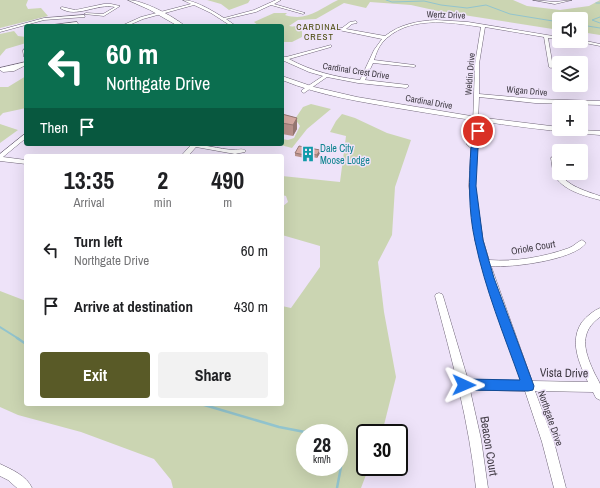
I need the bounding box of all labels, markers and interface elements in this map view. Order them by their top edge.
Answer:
street label: Wertz Drive [426,8,466,22]
map controls [552,12,588,180]
button: sound [552,12,588,48]
district label: CARDINAL CREST [296,21,342,43]
text: 60 m [106,35,158,73]
icon: left [40,40,92,92]
street label: Weldin Drive [462,52,478,96]
button: layers [552,56,588,92]
street label: Cardinal Crest Drive [322,60,390,82]
text: Northgate Drive [106,71,210,96]
street label: Wigan Drive [506,83,548,99]
street label: Cardinal Drive [405,92,453,112]
button: + [552,100,588,136]
pin [461,114,495,148]
icon: arrive [76,116,98,138]
text: Then [40,117,68,138]
icon: arrive [467,120,489,142]
place label: Dale City Moose Lodge [320,142,370,167]
button: − [552,144,588,180]
building icon: Dale City Moose Lodge [299,145,317,163]
text: 13:35 [64,164,114,196]
text: 2 [157,164,168,196]
text: 490 [211,164,244,196]
text: Arrival [74,194,104,211]
text: min [154,194,172,211]
text: m [223,194,232,211]
text: Turn left [74,231,122,252]
street label: Oriole Court [510,237,557,258]
icon: left [40,239,62,261]
text: 60 m [241,240,268,261]
text: Northgate Drive [74,252,149,269]
icon: arrive [40,295,62,317]
text: Arrive at destination [74,296,193,317]
text: 430 m [234,296,268,317]
button: Exit [40,352,150,398]
button: Share [158,352,268,398]
position arrow [443,364,485,406]
street label: Vista Drive [540,365,588,381]
street label: Northgate Drive [535,389,566,448]
street label: Beacon Court [476,415,502,477]
speed limit sign: 30 [356,424,408,476]
text: 28 [313,431,331,458]
text: km/h [313,453,331,466]

